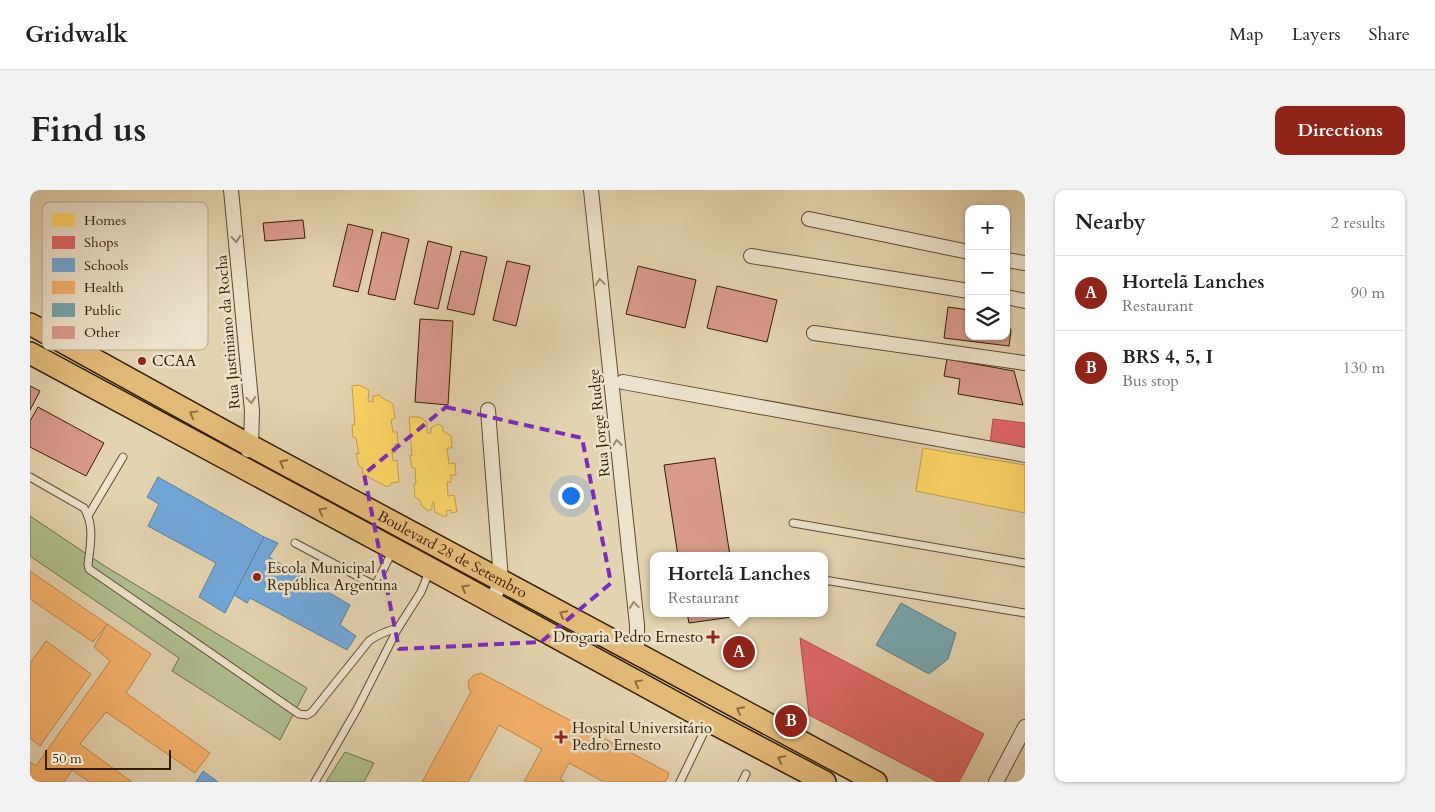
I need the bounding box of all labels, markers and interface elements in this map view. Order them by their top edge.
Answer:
text: Gridwalk [25,18,128,51]
text: Map [1229,22,1264,47]
text: Layers [1292,22,1341,47]
text: Share [1369,22,1410,47]
text: Find us [30,106,146,154]
button: Directions [1275,106,1405,155]
legend [42,202,208,350]
map controls [965,205,1010,340]
button: + [965,205,1010,250]
text: Nearby [1075,208,1146,237]
text: Homes [84,211,126,230]
text: 2 results [1331,212,1385,234]
text: Shops [84,233,119,252]
one-way arrow [230,235,241,243]
button: − [965,250,1010,295]
street label: Rua Justiniano da Rocha [211,253,245,410]
text: Schools [84,256,129,275]
text: Hortelã Lanches [1122,269,1265,295]
one-way arrow [595,277,606,285]
text: Health [84,278,124,297]
text: A [1085,282,1097,304]
text: 90 m [1351,282,1385,304]
button: layers [965,295,1010,340]
text: Restaurant [1122,295,1193,317]
text: Public [84,301,121,320]
text: Other [84,323,121,342]
text: BRS 4, 5, I [1122,344,1213,370]
place label: CCAA [152,351,197,371]
marker: CCAA [136,355,148,367]
text: B [1085,357,1097,379]
text: 130 m [1343,357,1385,379]
street label: Rua Jorge Rudge [583,368,615,478]
text: Bus stop [1122,370,1179,392]
one-way arrow [245,397,256,405]
one-way arrow [189,411,198,421]
one-way arrow [612,439,623,447]
one-way arrow [279,459,288,469]
your location [558,483,584,509]
street label: Boulevard 28 de Setembro [374,506,531,603]
one-way arrow [318,507,327,517]
popup [650,552,828,617]
place label: Escola Municipal República Argentina [267,558,398,595]
text: Hortelã Lanches [668,561,810,587]
marker: Escola Municipal República Argentina [251,571,263,583]
one-way arrow [461,584,470,594]
text: Restaurant [668,587,739,609]
one-way arrow [629,600,640,608]
one-way arrow [559,610,568,620]
place label: Drogaria Pedro Ernesto [553,627,703,647]
marker: Drogaria Pedro Ernesto [707,631,719,643]
pin: A [723,633,755,671]
one-way arrow [635,679,644,689]
pin: B [775,702,807,740]
one-way arrow [736,706,745,716]
place label: Hospital Universitário Pedro Ernesto [572,718,712,755]
marker: Hospital Universitário Pedro Ernesto [554,730,568,744]
scale bar [45,747,171,770]
text: 50 m [52,749,82,768]
one-way arrow [778,755,787,765]

